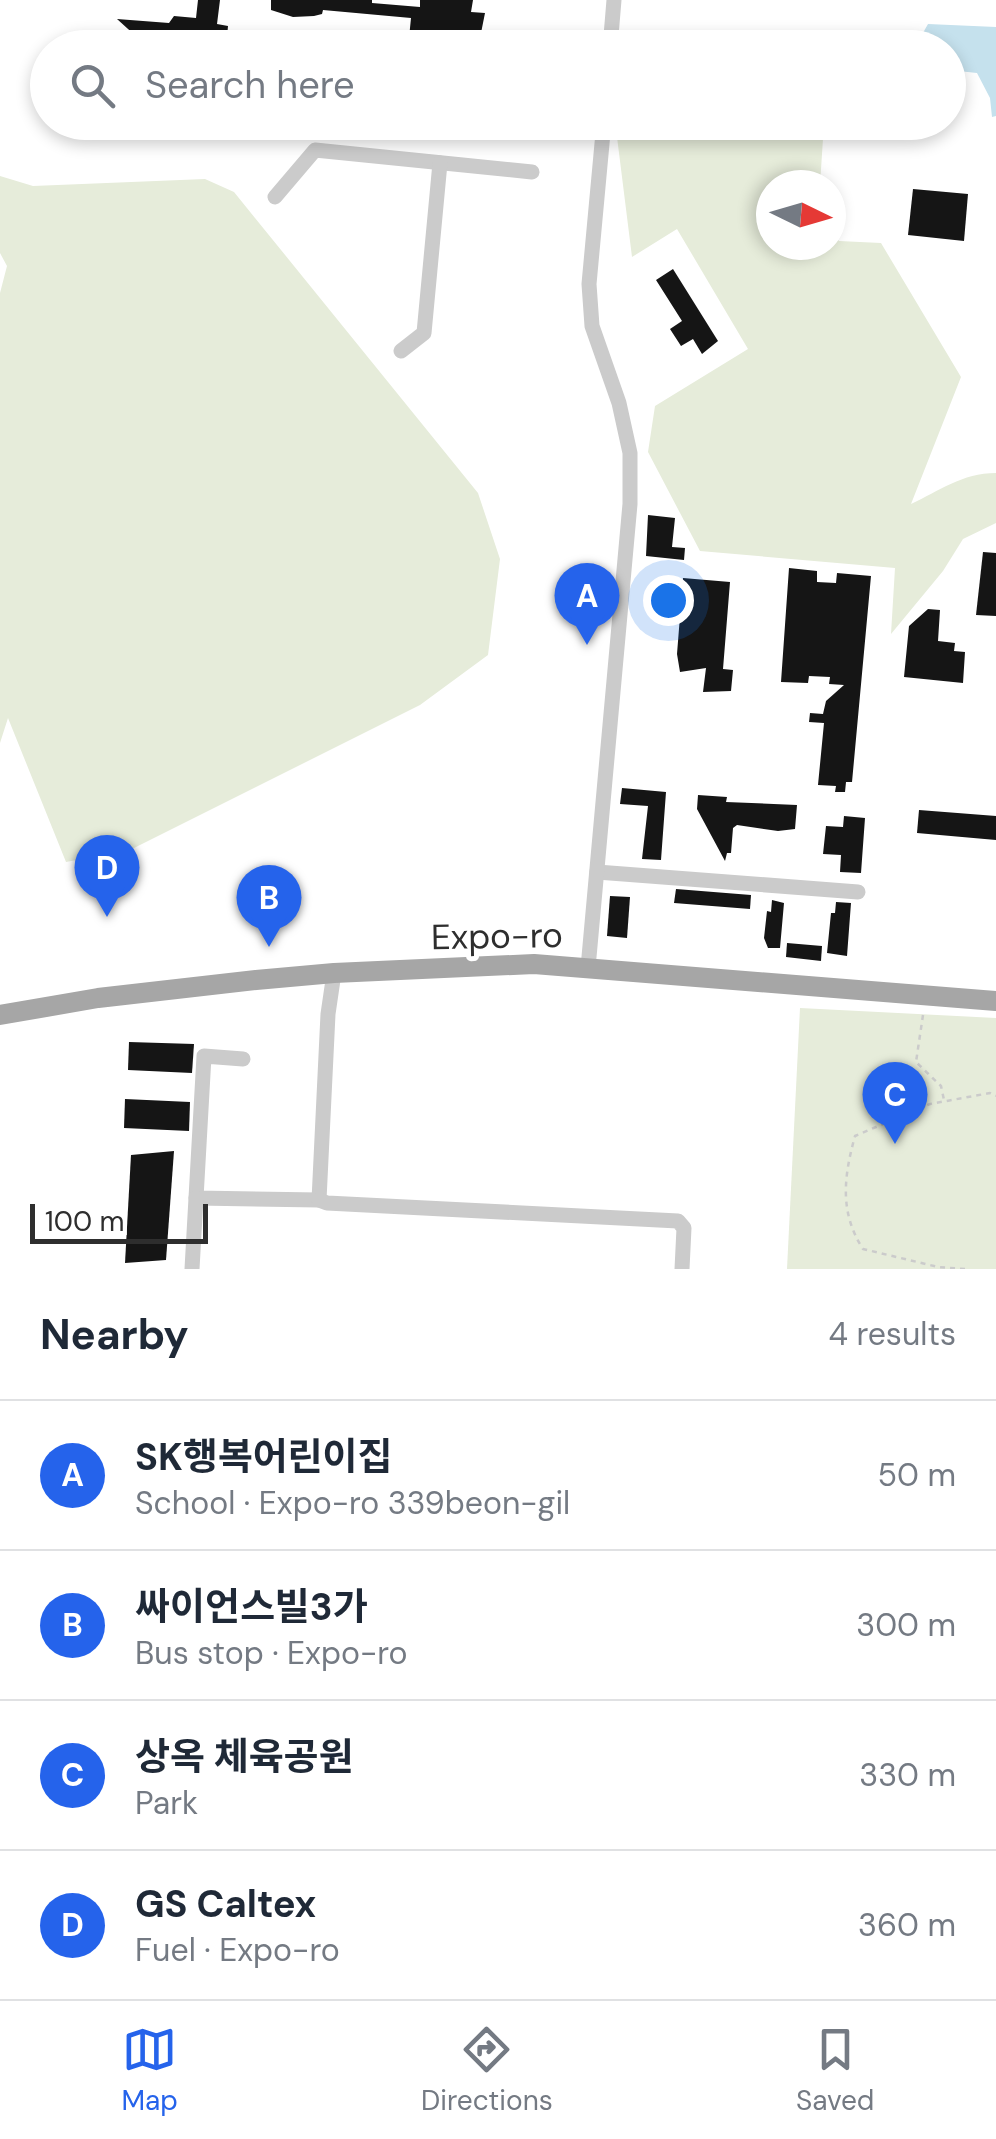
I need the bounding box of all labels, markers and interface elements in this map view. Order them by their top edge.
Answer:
search box [30,30,966,140]
icon: search [65,58,120,113]
text: Search here [145,60,355,110]
north arrow [756,170,846,260]
pin: A [554,562,620,645]
your location [643,575,694,626]
pin: D [74,834,140,917]
pin: B [236,864,302,947]
street label: Expo-ro [431,912,563,960]
pin: C [862,1062,928,1144]
scale bar [30,1199,208,1244]
text: 100 m [45,1203,124,1240]
text: Nearby [40,1307,189,1362]
text: 4 results [829,1313,956,1355]
text: SK행복어린이집 [135,1432,393,1482]
text: A [61,1454,84,1496]
text: 50 m [878,1454,956,1496]
text: School · Expo-ro 339beon-gil [135,1482,570,1524]
text: 싸이언스빌3가 [135,1582,368,1632]
text: B [62,1604,83,1646]
text: 300 m [856,1604,956,1646]
text: Bus stop · Expo-ro [135,1632,408,1674]
text: 상옥 체육공원 [135,1732,354,1782]
text: C [61,1754,84,1796]
text: 330 m [859,1754,956,1796]
text: Park [135,1782,198,1824]
text: GS Caltex [135,1879,316,1929]
text: D [61,1904,84,1946]
text: 360 m [858,1904,956,1946]
text: Fuel · Expo-ro [135,1929,340,1971]
tab: Map [122,2022,178,2119]
tab: Directions [421,2022,553,2119]
tab: Saved [796,2022,874,2119]

